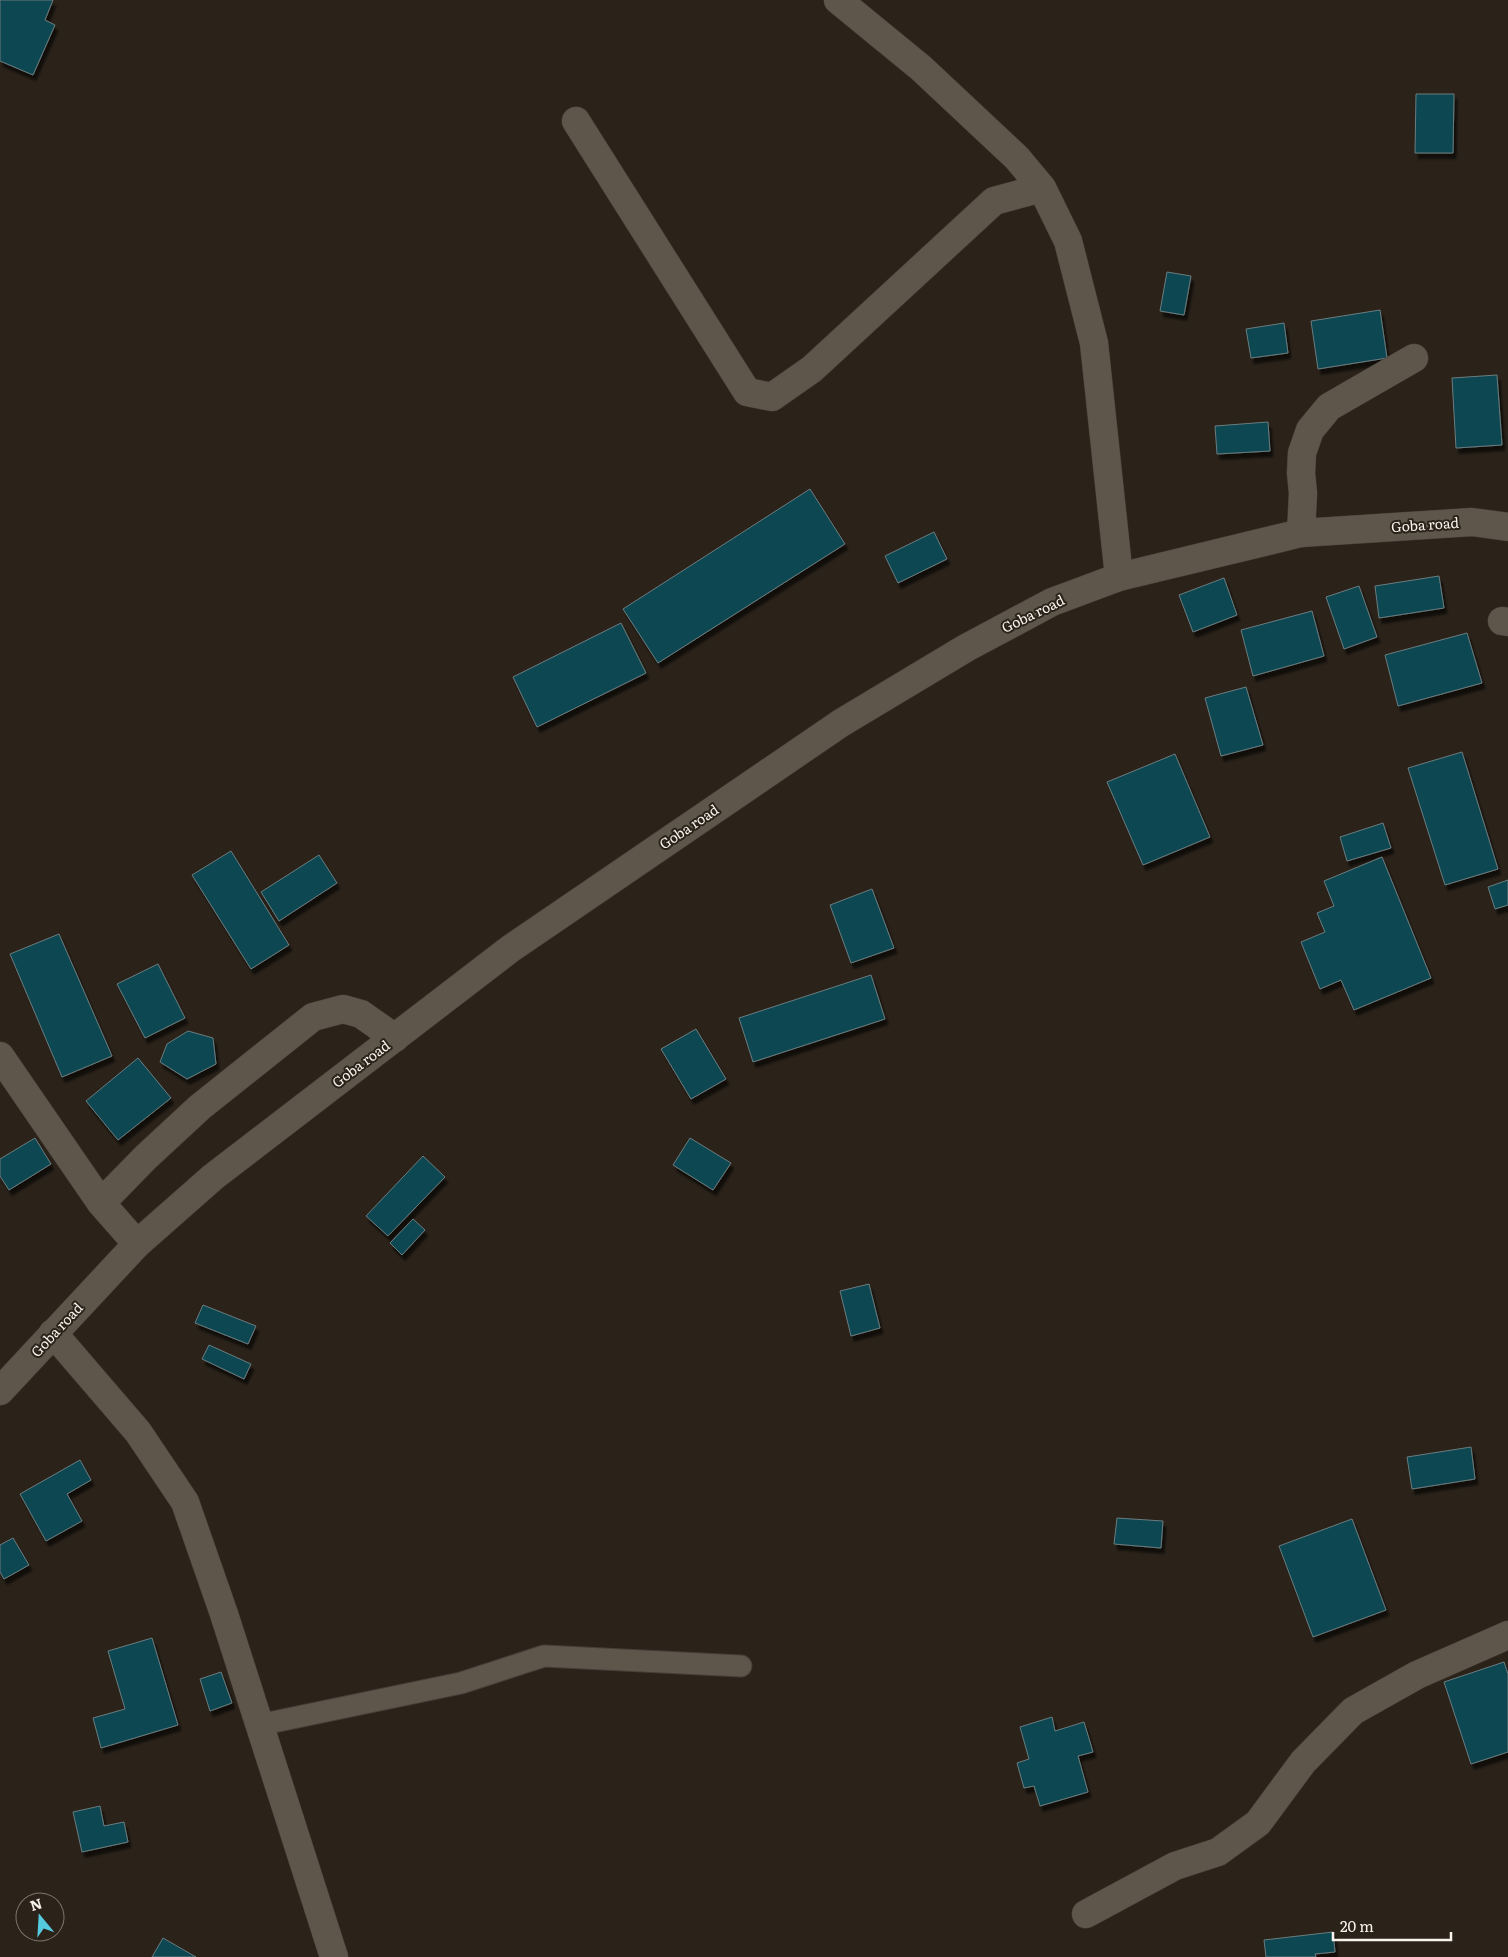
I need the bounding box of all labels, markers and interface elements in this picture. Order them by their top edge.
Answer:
street label: Goba road [1390,512,1460,536]
street label: Goba road [998,589,1068,637]
street label: Goba road [655,799,723,853]
street label: Goba road [327,1035,394,1092]
street label: Goba road [26,1297,87,1361]
north arrow [15,1892,65,1942]
text: N [27,1892,45,1915]
scale bar [1333,1910,1450,1942]
text: 20 m [1340,1914,1374,1937]

